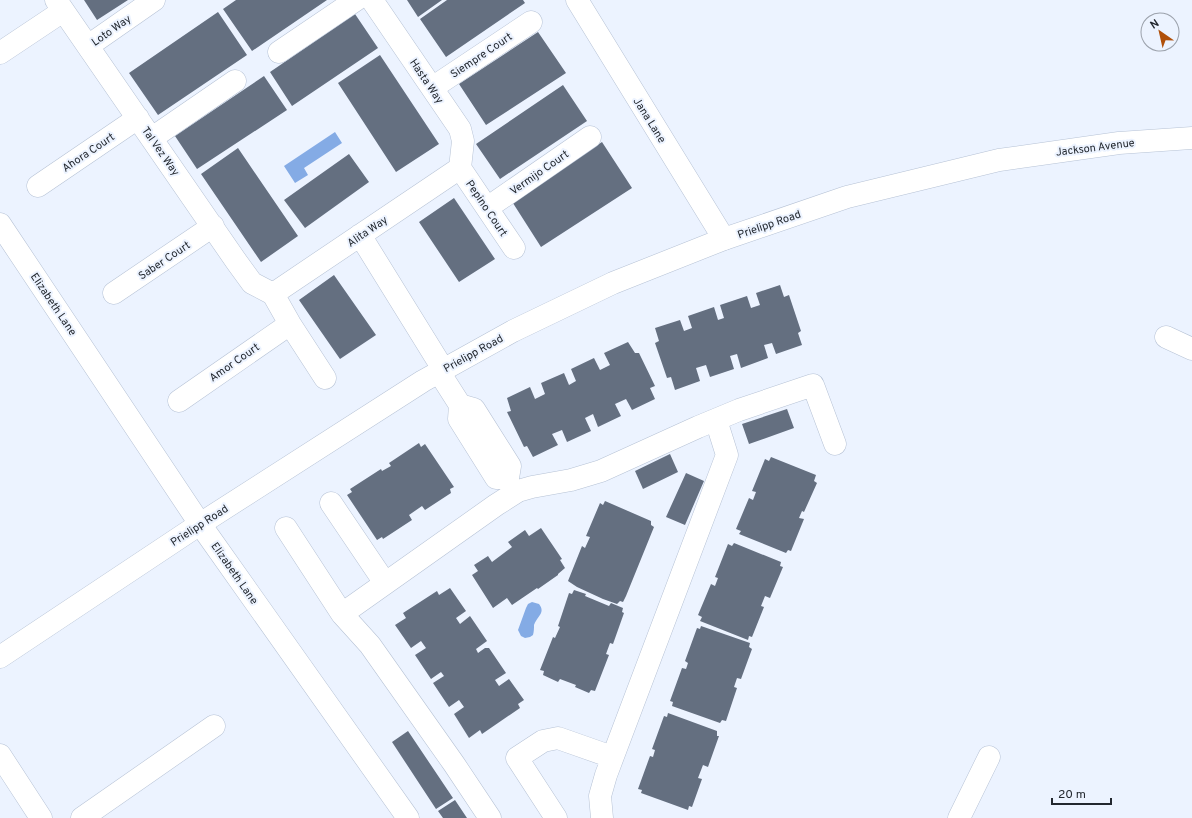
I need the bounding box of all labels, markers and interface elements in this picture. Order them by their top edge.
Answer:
street label: Loto Way [89,12,134,50]
north arrow [1140,12,1180,52]
text: N [1148,17,1162,33]
street label: Siempre Court [448,30,515,82]
street label: Hasta Way [406,57,446,107]
street label: Jana Lane [630,95,669,146]
street label: Tal Vez Way [138,124,182,179]
street label: Ahora Court [60,130,118,176]
street label: Jackson Avenue [1055,136,1135,160]
street label: Vermijo Court [507,147,572,198]
street label: Pepino Court [462,178,510,240]
street label: Prielipp Road [736,208,803,242]
street label: Alita Way [345,213,391,250]
street label: Saber Court [136,238,193,283]
street label: Elizabeth Lane [27,270,79,339]
street label: Prielipp Road [441,332,506,376]
street label: Amor Court [207,340,262,385]
street label: Prielipp Road [168,502,231,550]
street label: Elizabeth Lane [208,540,261,607]
scale bar [1052,780,1111,806]
text: 20 m [1058,787,1086,803]

